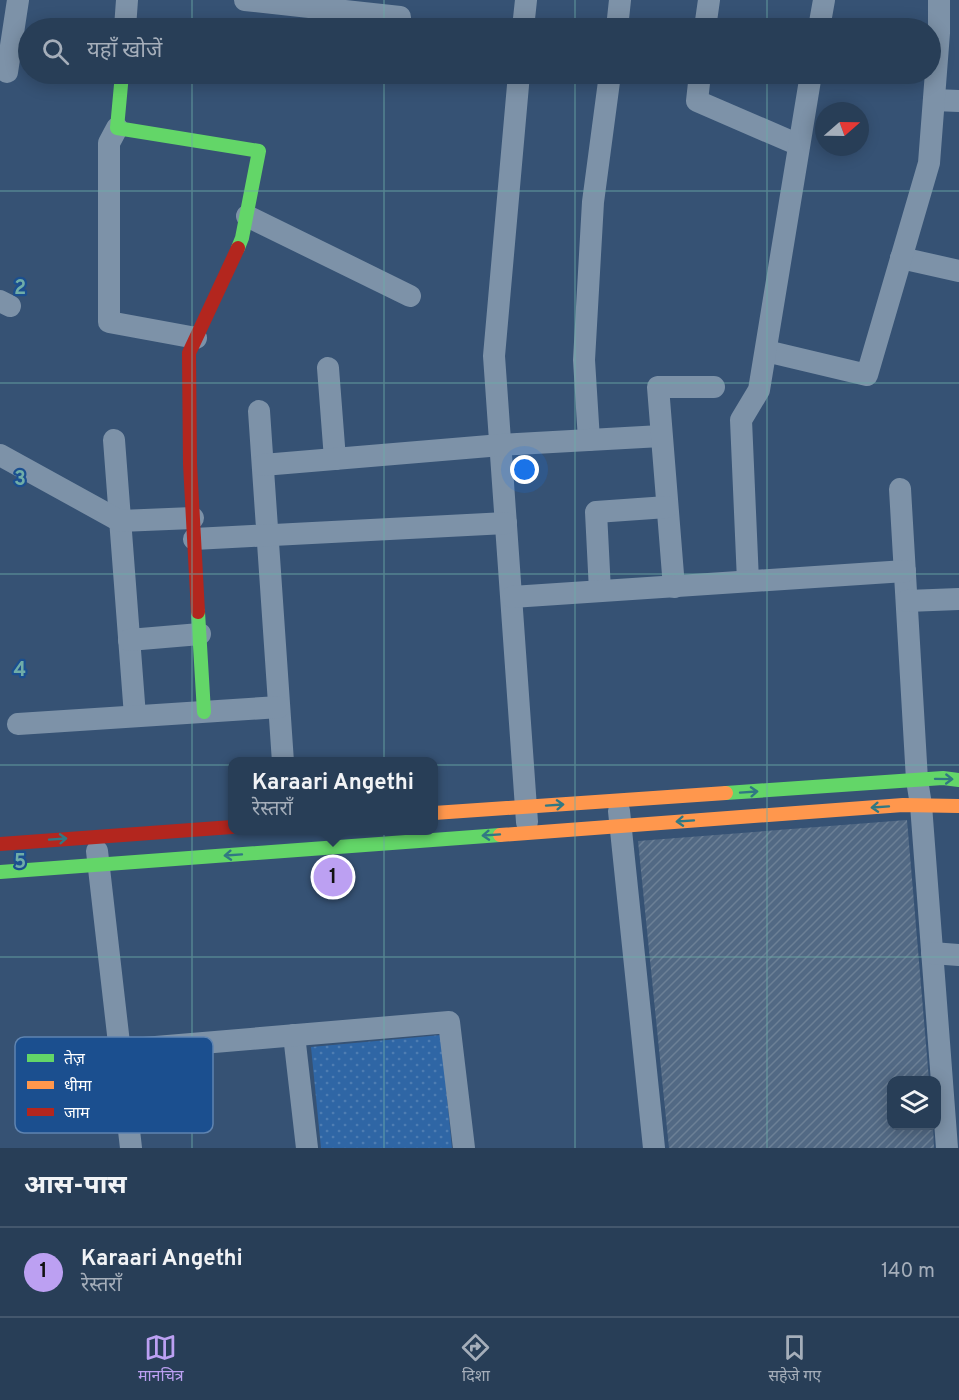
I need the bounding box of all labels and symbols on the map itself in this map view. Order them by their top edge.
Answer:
north arrow [815,102,869,156]
text: 2 [14,276,26,302]
your location [510,455,539,484]
text: 3 [14,467,26,493]
text: 4 [14,658,26,684]
one-way arrow [933,773,953,785]
one-way arrow [739,786,759,797]
one-way arrow [544,799,564,810]
one-way arrow [870,801,890,812]
one-way arrow [676,816,696,827]
one-way arrow [481,830,501,841]
one-way arrow [48,834,68,845]
text: 5 [14,850,26,876]
one-way arrow [224,850,244,861]
pin: 1 [314,854,352,900]
legend [15,1037,213,1133]
text: तेज़ [64,1049,86,1070]
text: धीमा [64,1077,93,1097]
text: जाम [64,1104,90,1124]

